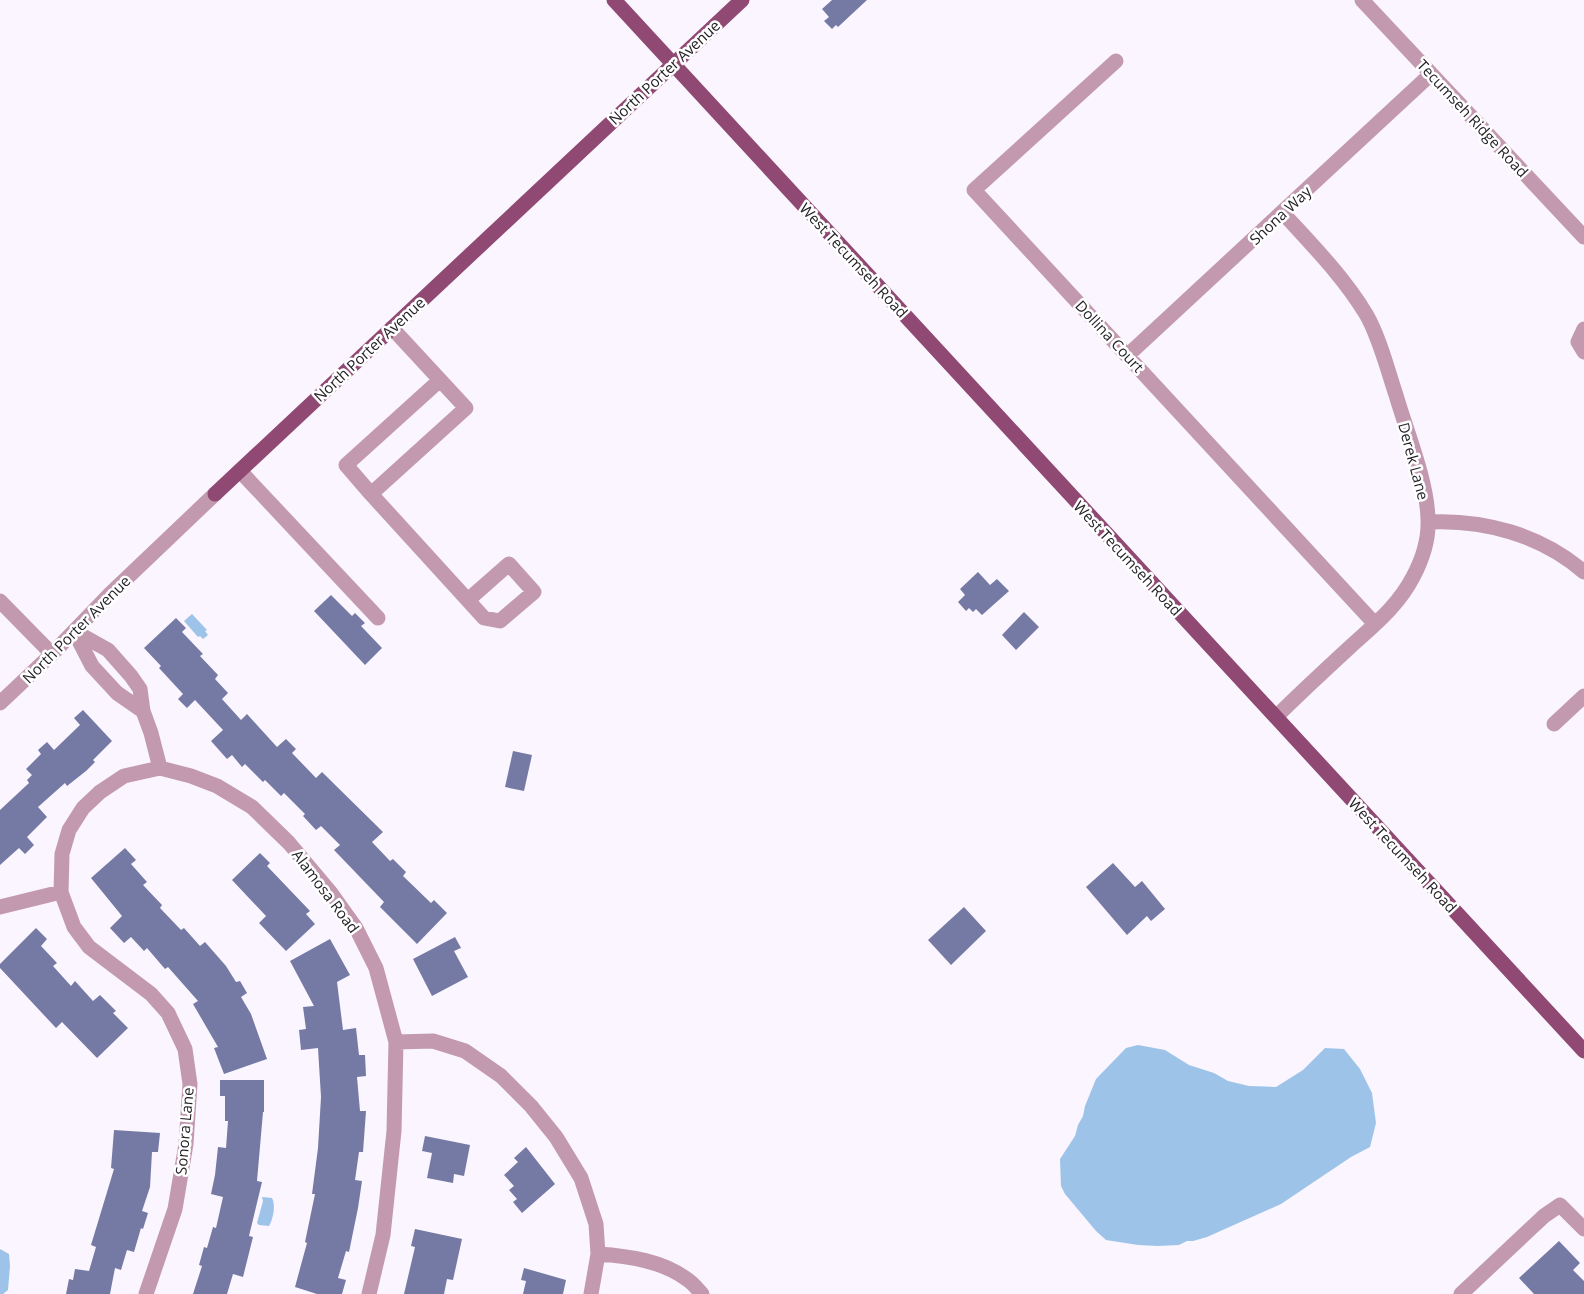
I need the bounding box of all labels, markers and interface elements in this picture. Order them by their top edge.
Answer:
street label: North Porter Avenue [604,15,724,129]
street label: Tecumseh Ridge Road [1413,55,1533,181]
street label: Shona Way [1245,181,1316,249]
street label: West Tecumseh Road [796,198,912,322]
street label: North Porter Avenue [309,292,429,406]
street label: Dollina Court [1071,296,1149,376]
street label: Derek Lane [1394,420,1434,502]
street label: West Tecumseh Road [1070,496,1186,620]
street label: North Porter Avenue [18,571,134,687]
street label: West Tecumseh Road [1345,793,1461,917]
street label: Alamosa Road [288,845,364,937]
street label: Sonora Lane [170,1086,198,1176]

